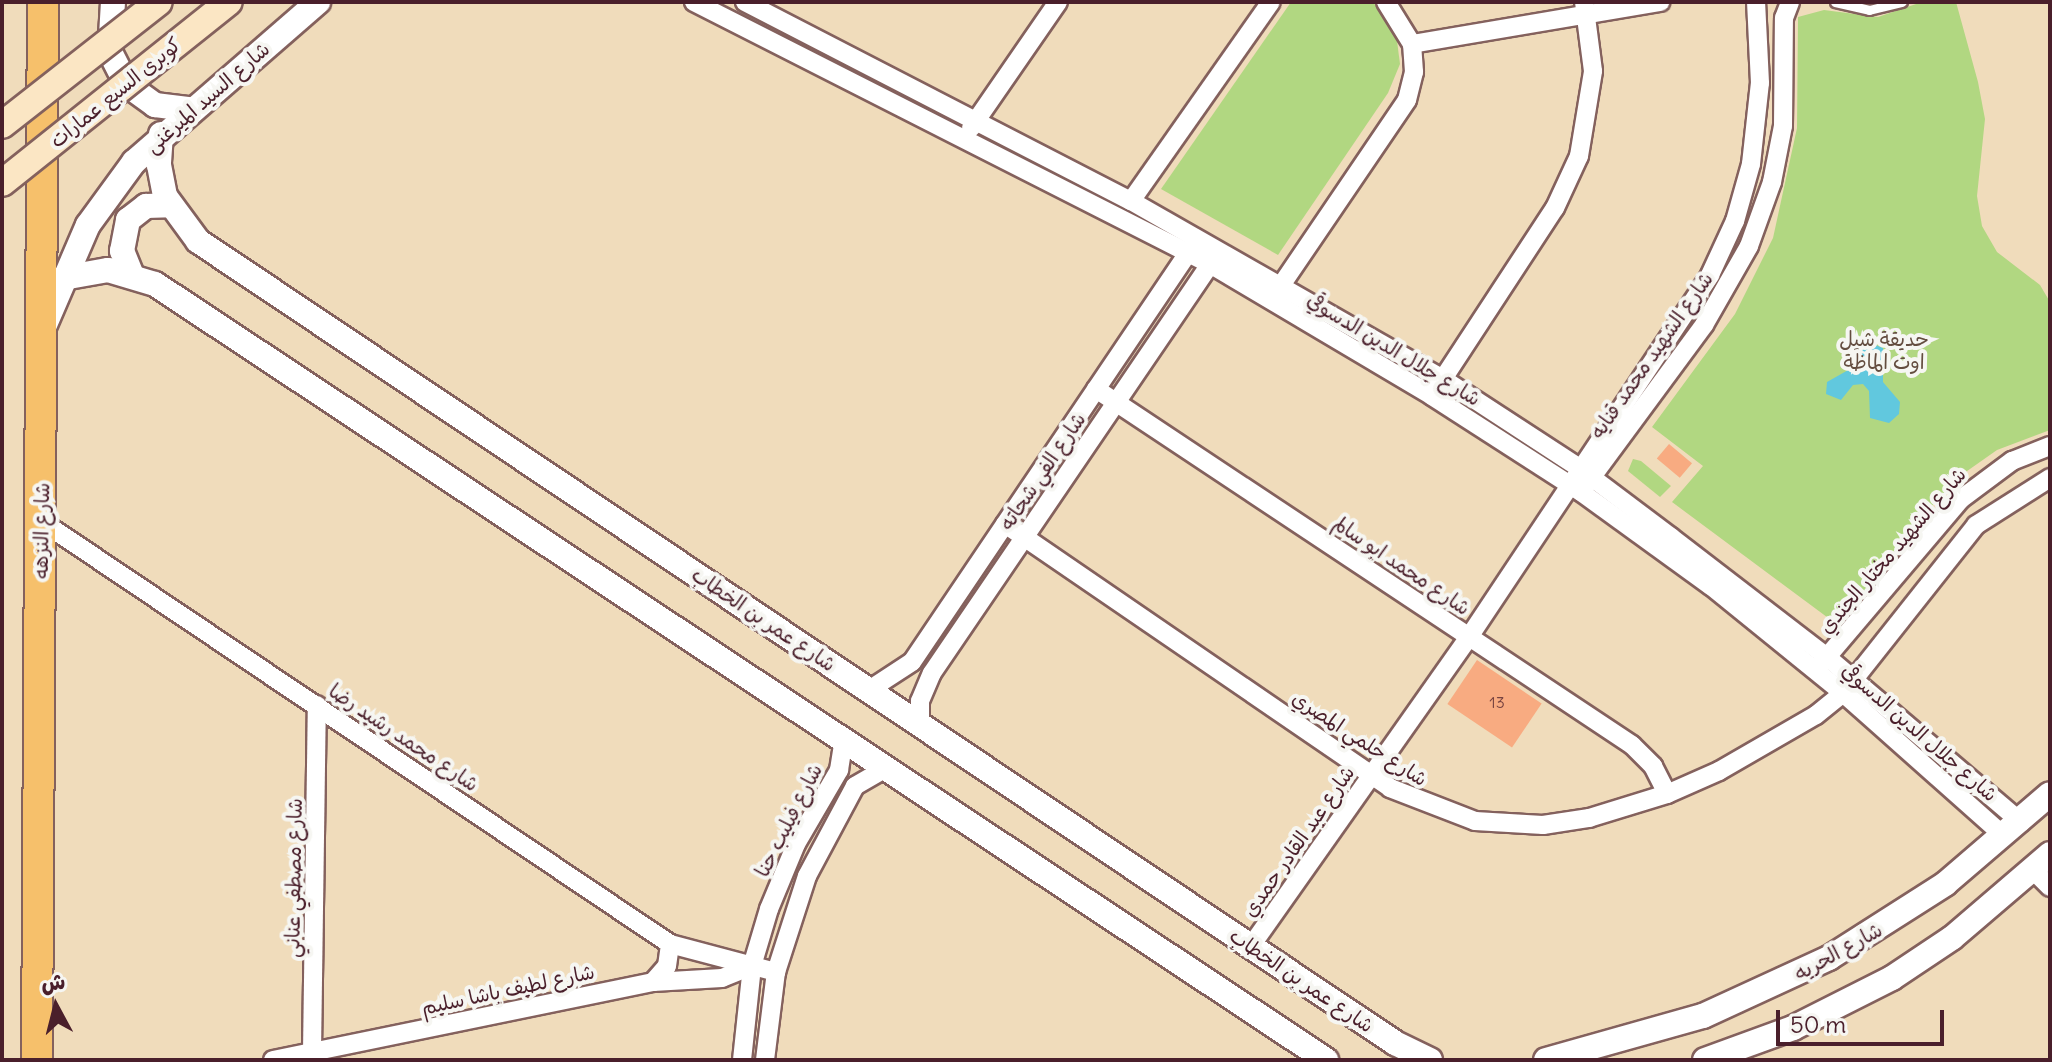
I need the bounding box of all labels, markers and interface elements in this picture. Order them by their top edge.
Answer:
street label: كوبرى السبع عمارات [45,32,185,152]
street label: شارع السيد الميرغنى [140,36,274,158]
street label: شارع الشهيد محمد قنايه [1585,267,1717,443]
street label: شارع جلال الدين الدسوقي [1303,288,1485,410]
park label: حديقة شيل اوت الماظة [1839,326,1929,373]
street label: شارع الفي شحاته [994,408,1090,534]
street label: شارع الشهيد مختار الجندي [1813,462,1971,638]
street label: شارع النزهه [28,482,54,580]
street label: شارع محمد ابو سالم [1329,510,1475,620]
street label: شارع عمر بن الخطاب [687,562,841,676]
street label: شارع جلال الدين الدسوقي [1837,658,2003,806]
street label: شارع محمد رشيد رضا [325,678,483,796]
street label: شارع حلمي المصري [1288,685,1432,791]
house number: 13 [1489,692,1505,712]
street label: شارع فيليب حنا [749,760,827,880]
street label: شارع عبد القادر حمدي [1237,761,1359,921]
street label: شارع مصطفي عناني [280,798,306,958]
street label: شارع الحريه [1790,917,1886,985]
street label: شارع عمر بن الخطاب [1225,923,1379,1037]
street label: شارع لطيف باشا سليم [419,959,597,1019]
north arrow [16,966,96,1046]
text: ش [39,967,67,998]
scale bar [1780,994,1948,1044]
text: 50 m [1790,1009,1846,1039]

